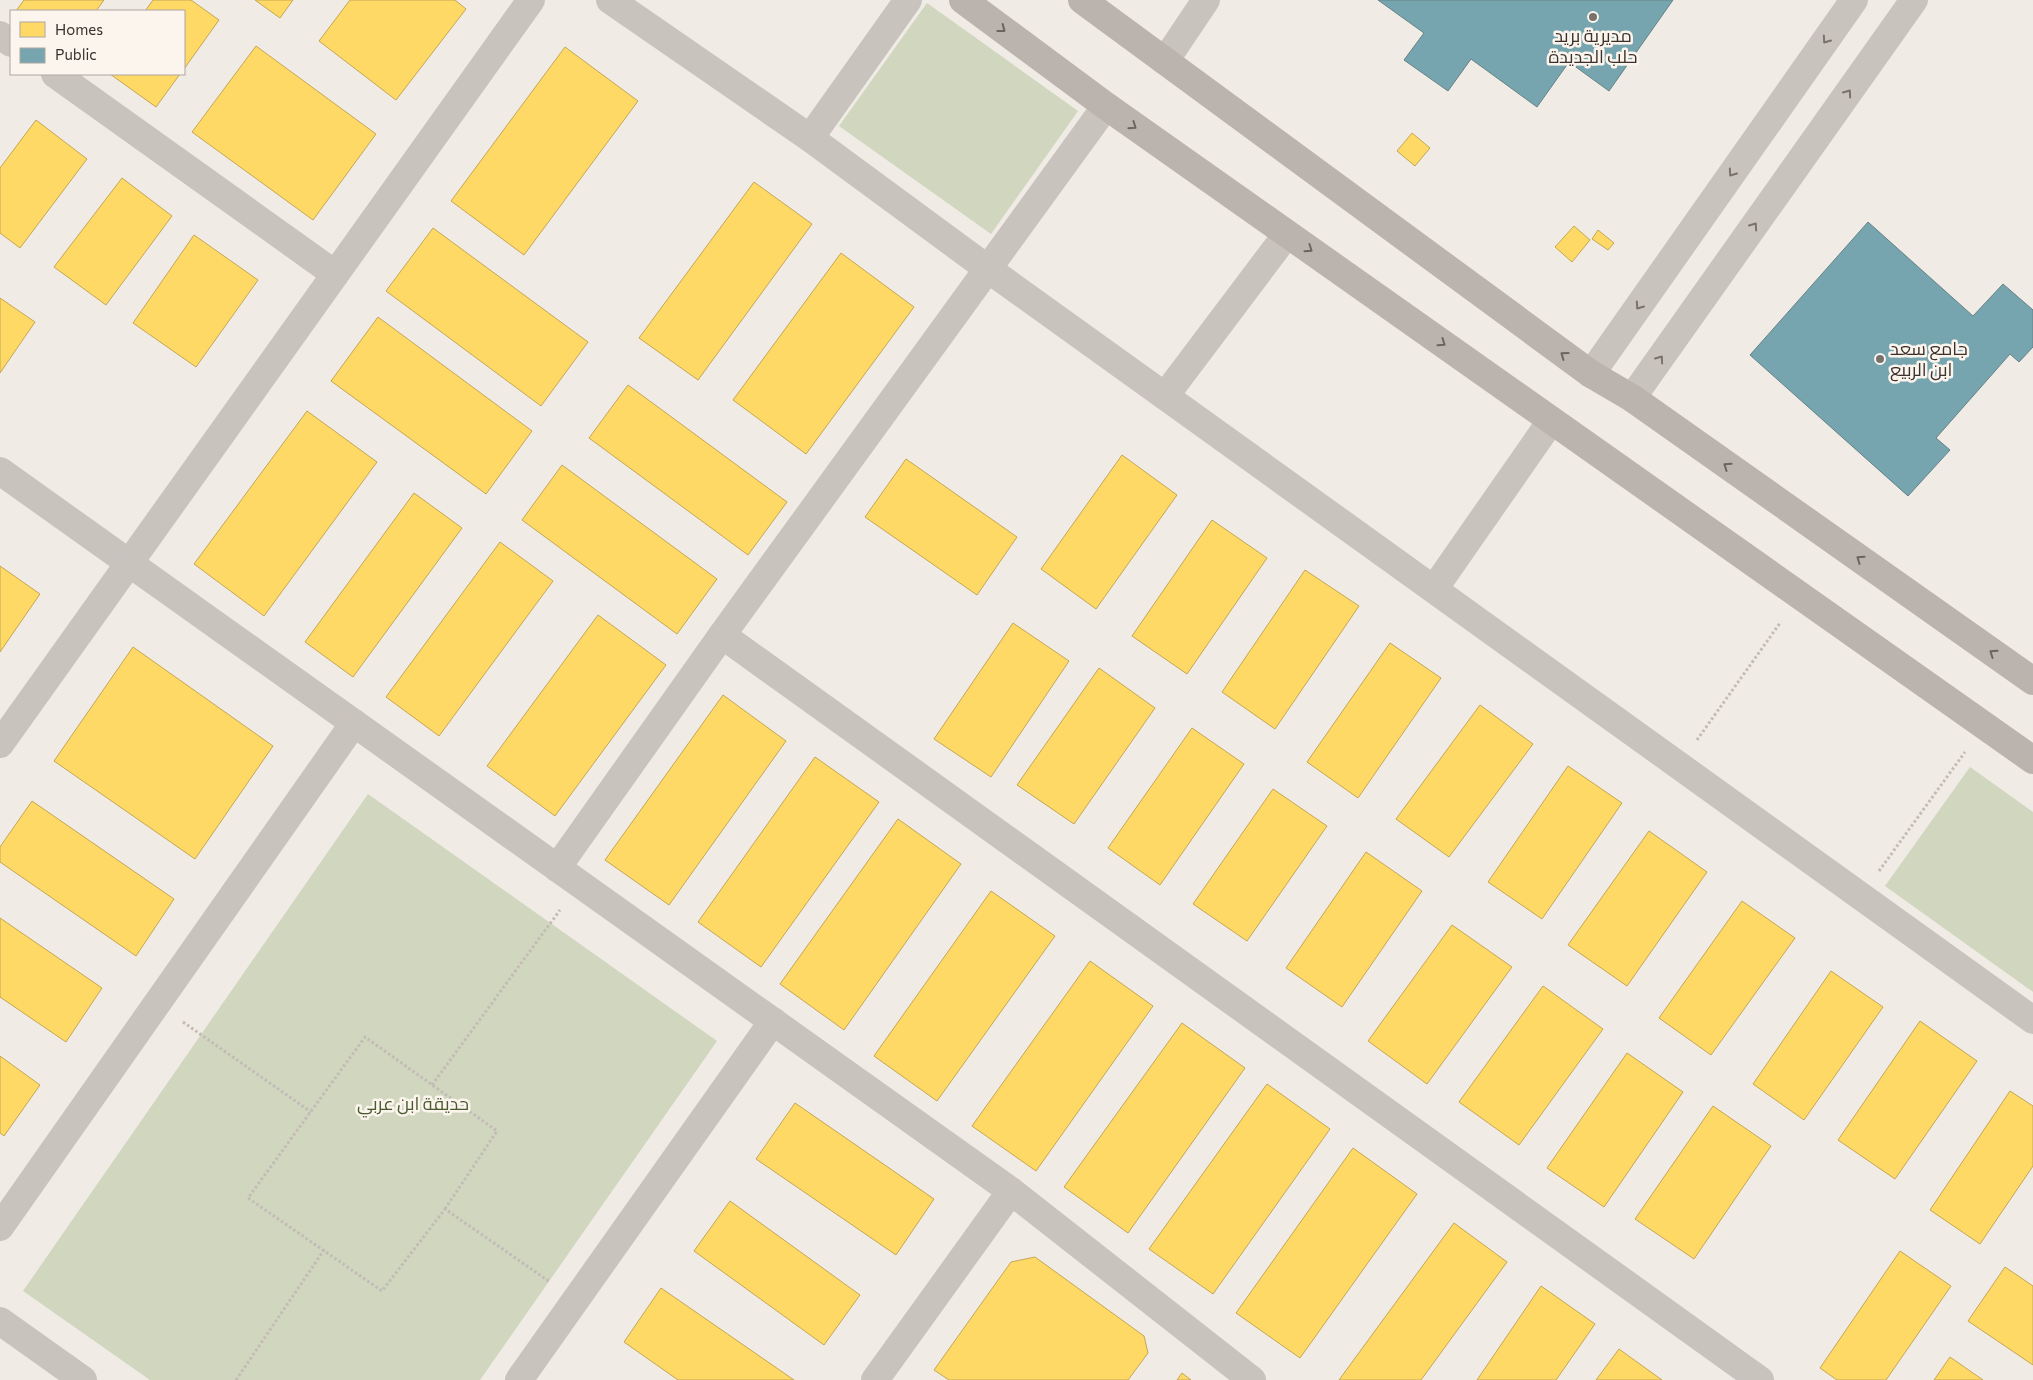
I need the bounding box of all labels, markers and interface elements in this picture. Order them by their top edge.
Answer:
legend [10,10,185,75]
marker: مديرية بريد حلب الجديدة [1587,11,1599,23]
text: Homes [55,20,103,38]
one-way arrow [996,23,1006,32]
place label: مديرية بريد حلب الجديدة [1549,24,1637,67]
one-way arrow [1823,34,1832,44]
text: Public [55,45,97,63]
one-way arrow [1842,90,1851,99]
one-way arrow [1127,120,1137,129]
one-way arrow [1729,167,1738,177]
one-way arrow [1748,222,1757,232]
one-way arrow [1303,243,1313,252]
one-way arrow [1636,300,1645,309]
one-way arrow [1436,337,1446,346]
place label: جامع سعد ابن الربيع [1890,337,1968,382]
one-way arrow [1561,352,1570,360]
marker: جامع سعد ابن الربيع [1874,353,1886,365]
one-way arrow [1654,355,1663,364]
one-way arrow [1724,463,1733,472]
one-way arrow [1857,557,1866,565]
one-way arrow [1989,650,1999,659]
park label: حديقة ابن عربي [357,1092,469,1118]

